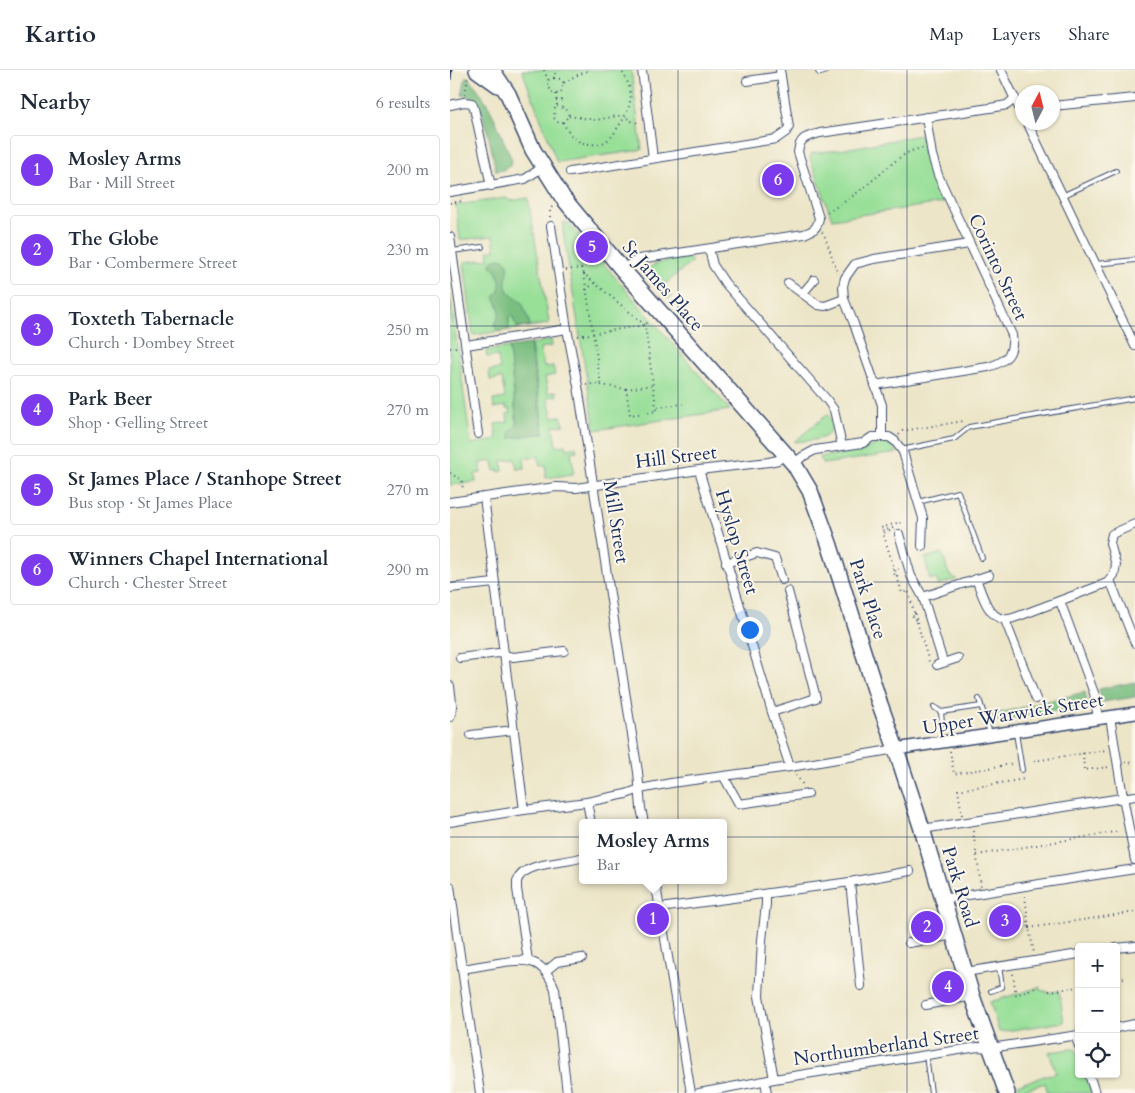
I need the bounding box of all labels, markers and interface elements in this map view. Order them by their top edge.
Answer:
text: Kartio [25,18,96,51]
text: Map [929,22,964,47]
text: Layers [992,22,1041,47]
text: Share [1069,22,1110,47]
north arrow [1015,85,1060,130]
text: Nearby [20,88,91,117]
text: 6 results [376,92,430,114]
text: Mosley Arms [68,146,181,172]
text: 1 [33,159,41,181]
text: 200 m [387,159,429,181]
pin: 6 [762,161,794,199]
text: Bar · Mill Street [68,172,175,194]
street label: Corinto Street [962,209,1034,325]
text: The Globe [68,226,159,252]
pin: 5 [576,228,608,266]
street label: St James Place [616,235,710,337]
text: 2 [33,239,41,261]
text: 230 m [387,239,429,261]
text: Bar · Combermere Street [68,252,237,274]
text: Toxteth Tabernacle [68,306,234,332]
text: 3 [33,319,41,341]
text: 250 m [387,319,429,341]
text: Church · Dombey Street [68,332,235,354]
text: Park Beer [68,386,152,412]
text: 4 [33,399,41,421]
text: 270 m [387,399,429,421]
text: Shop · Gelling Street [68,412,208,434]
street label: Hill Street [634,439,718,475]
text: St James Place / Stanhope Street [68,466,341,492]
text: 5 [33,479,41,501]
text: 270 m [387,479,429,501]
street label: Mill Street [597,479,635,565]
street label: Hyslop Street [709,486,765,598]
text: Bus stop · St James Place [68,492,233,514]
text: Winners Chapel International [68,546,328,572]
street label: Park Place [843,555,893,643]
text: 6 [33,559,41,581]
text: 290 m [387,559,429,581]
text: Church · Chester Street [68,572,227,594]
your location [737,617,763,643]
street label: Upper Warwick Street [921,687,1105,741]
popup [579,819,727,884]
text: Mosley Arms [596,828,710,854]
street label: Park Road [935,843,985,931]
text: Bar [596,854,620,876]
pin: 1 [637,900,669,938]
pin: 3 [989,902,1021,940]
pin: 2 [911,908,943,946]
map controls [1075,943,1120,1078]
button: + [1075,943,1120,988]
pin: 4 [932,968,964,1006]
button: − [1075,988,1120,1033]
street label: Northumberland Street [792,1020,980,1072]
button: locate [1075,1033,1120,1078]

